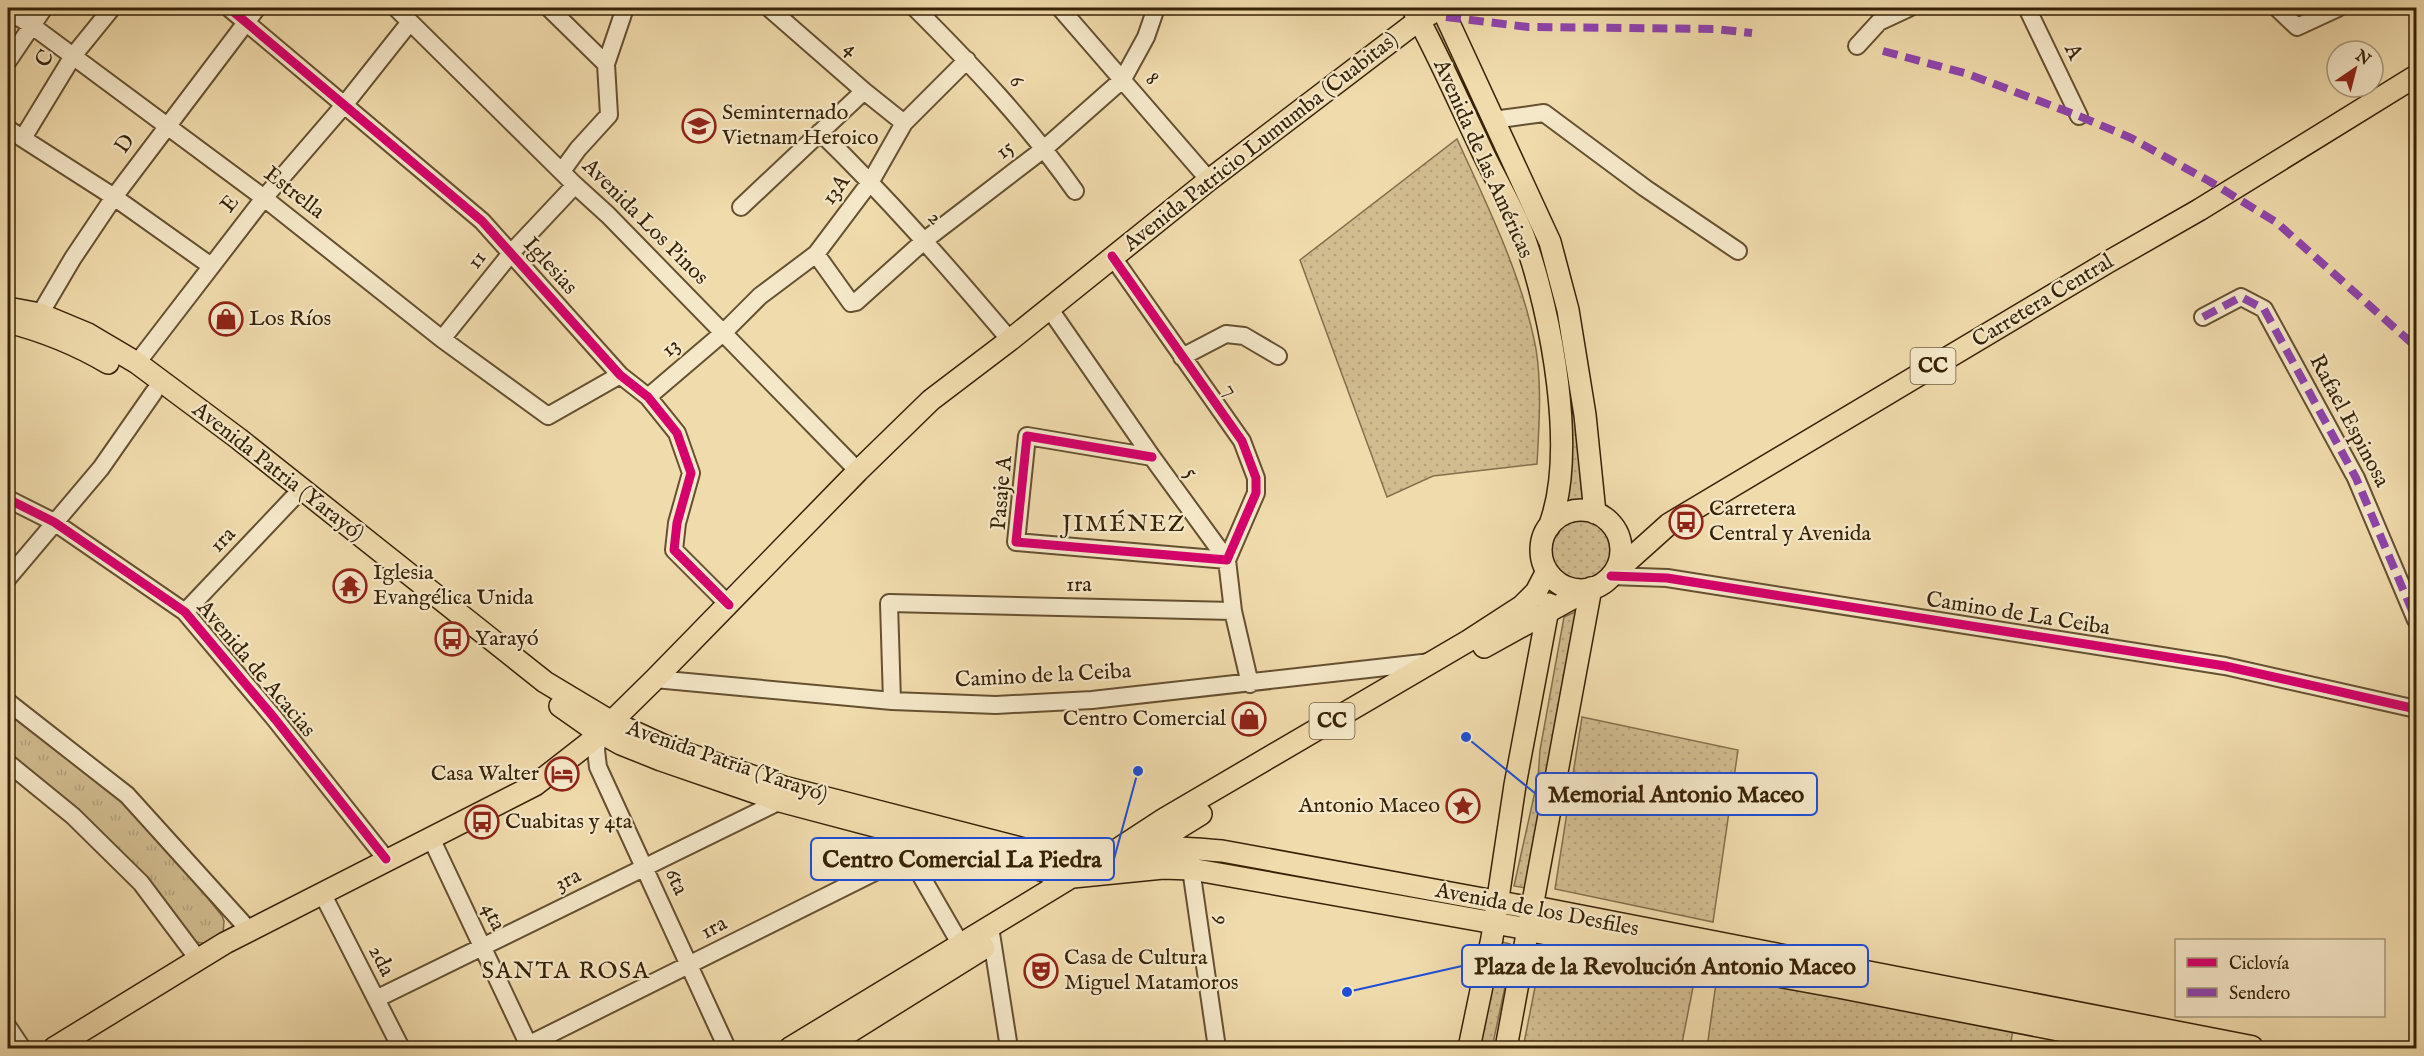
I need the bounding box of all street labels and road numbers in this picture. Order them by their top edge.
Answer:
street label: Avenida Patricio Lumumba (Cuabitas) [1117,26,1404,259]
street label: 4 [838,35,865,63]
street label: A [2057,38,2089,66]
street label: C [29,45,61,73]
street label: Avenida de las Américas [1426,54,1539,263]
street label: 8 [1138,67,1166,91]
street label: 6 [1002,68,1030,94]
street label: D [108,129,142,159]
street label: 15 [990,134,1020,166]
street label: Avenida Los Pinos [575,152,714,291]
street label: Estrella [258,160,331,226]
street label: 13A [815,168,857,211]
street label: E [214,189,246,219]
street label: 2 [921,205,949,231]
street label: Iglesias [517,231,583,301]
street label: 11 [461,245,493,275]
street label: Carretera Central [1967,248,2119,354]
street label: 13 [656,332,686,364]
road number: CC [1910,348,1956,384]
street label: Rafael Espinosa [2302,350,2396,492]
street label: 7 [1216,378,1244,402]
street label: Avenida Patria (Yarayó) [186,395,370,548]
street label: Pasaje A [985,454,1019,531]
street label: 5 [1177,462,1205,484]
street label: 1ra [204,521,242,559]
street label: 1ra [1066,571,1093,599]
street label: Camino de La Ceiba [1924,586,2113,642]
street label: Avenida de Acacias [190,594,322,743]
street label: Camino de la Ceiba [954,657,1132,695]
road number: CC [1310,703,1354,739]
street label: Avenida Patria (Yarayó) [622,714,831,810]
street label: 3ra [550,862,586,898]
street label: 6ta [658,864,694,900]
street label: Avenida de los Desfiles [1432,876,1641,943]
street label: 4ta [474,898,512,936]
street label: 1ra [696,909,732,946]
street label: 9 [1206,912,1236,927]
street label: 2da [361,941,401,982]

